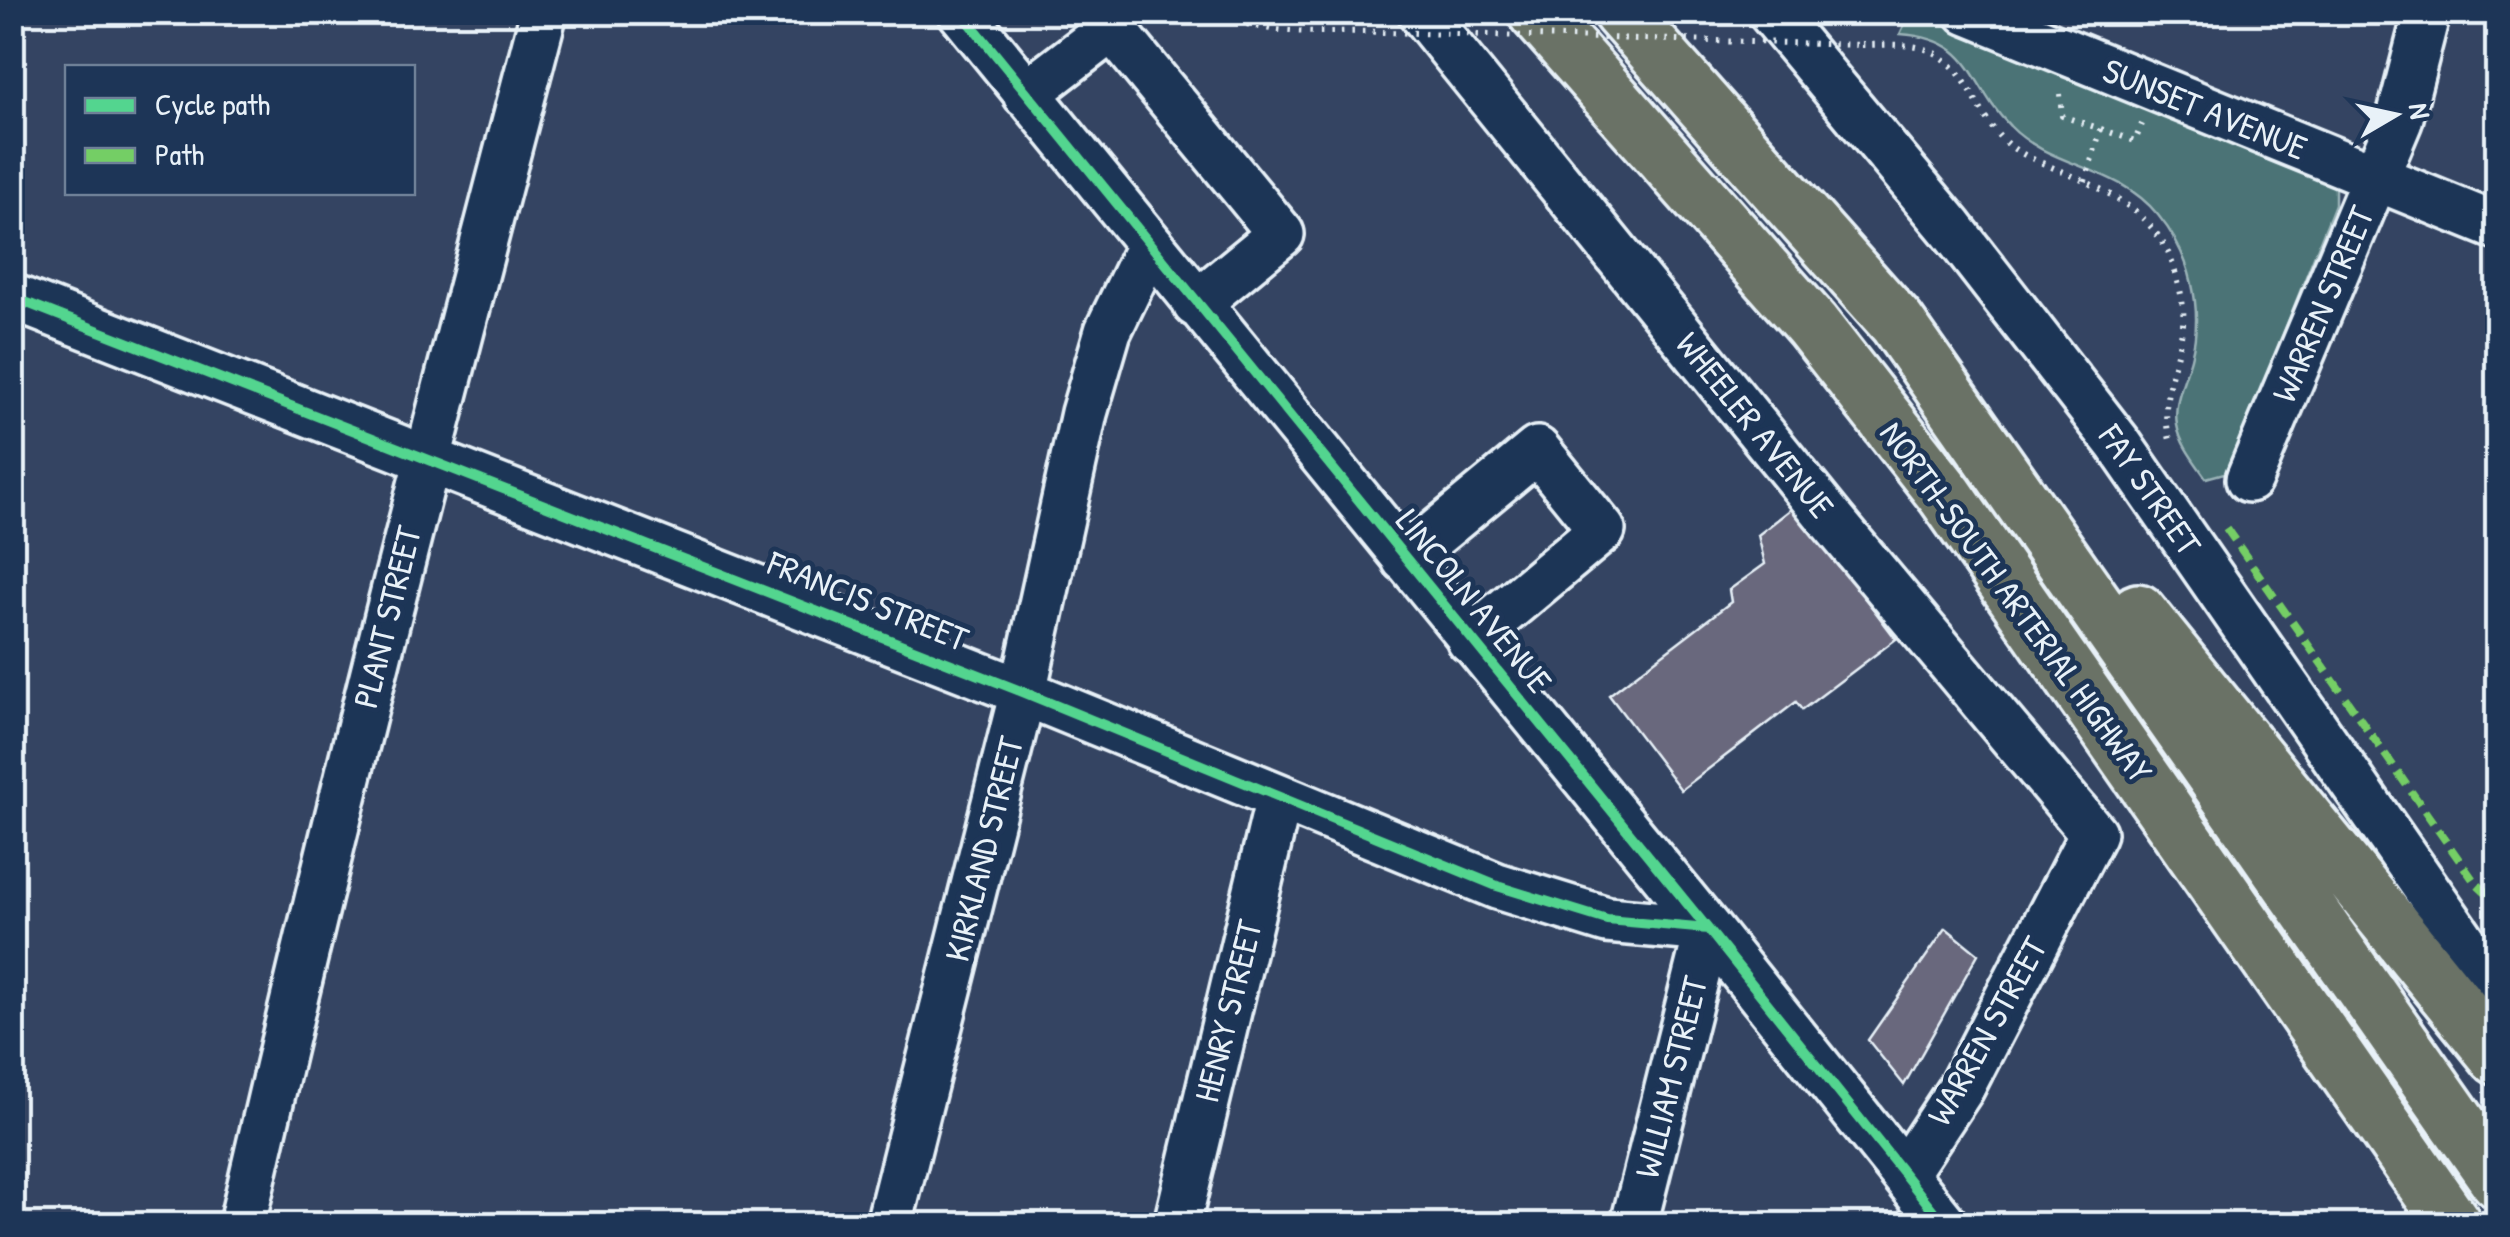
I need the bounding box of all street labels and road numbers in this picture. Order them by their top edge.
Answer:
street label: SUNSET AVENUE [2096,46,2314,171]
street label: WARREN STREET [2260,198,2385,409]
street label: WHEELER AVENUE [1666,322,1845,528]
street label: NORTH-SOUTH ARTERIAL HIGHWAY [1869,412,2164,792]
street label: FAY STREET [2088,414,2213,565]
street label: LINCOLN AVENUE [1386,499,1563,702]
street label: PLANT STREET [341,521,432,713]
street label: FRANCIS STREET [760,539,976,662]
street label: KIRKLAND STREET [933,731,1034,966]
street label: HENRY STREET [1182,915,1273,1107]
street label: WARREN STREET [1916,928,2058,1133]
street label: WILLIAM STREET [1623,971,1718,1182]

